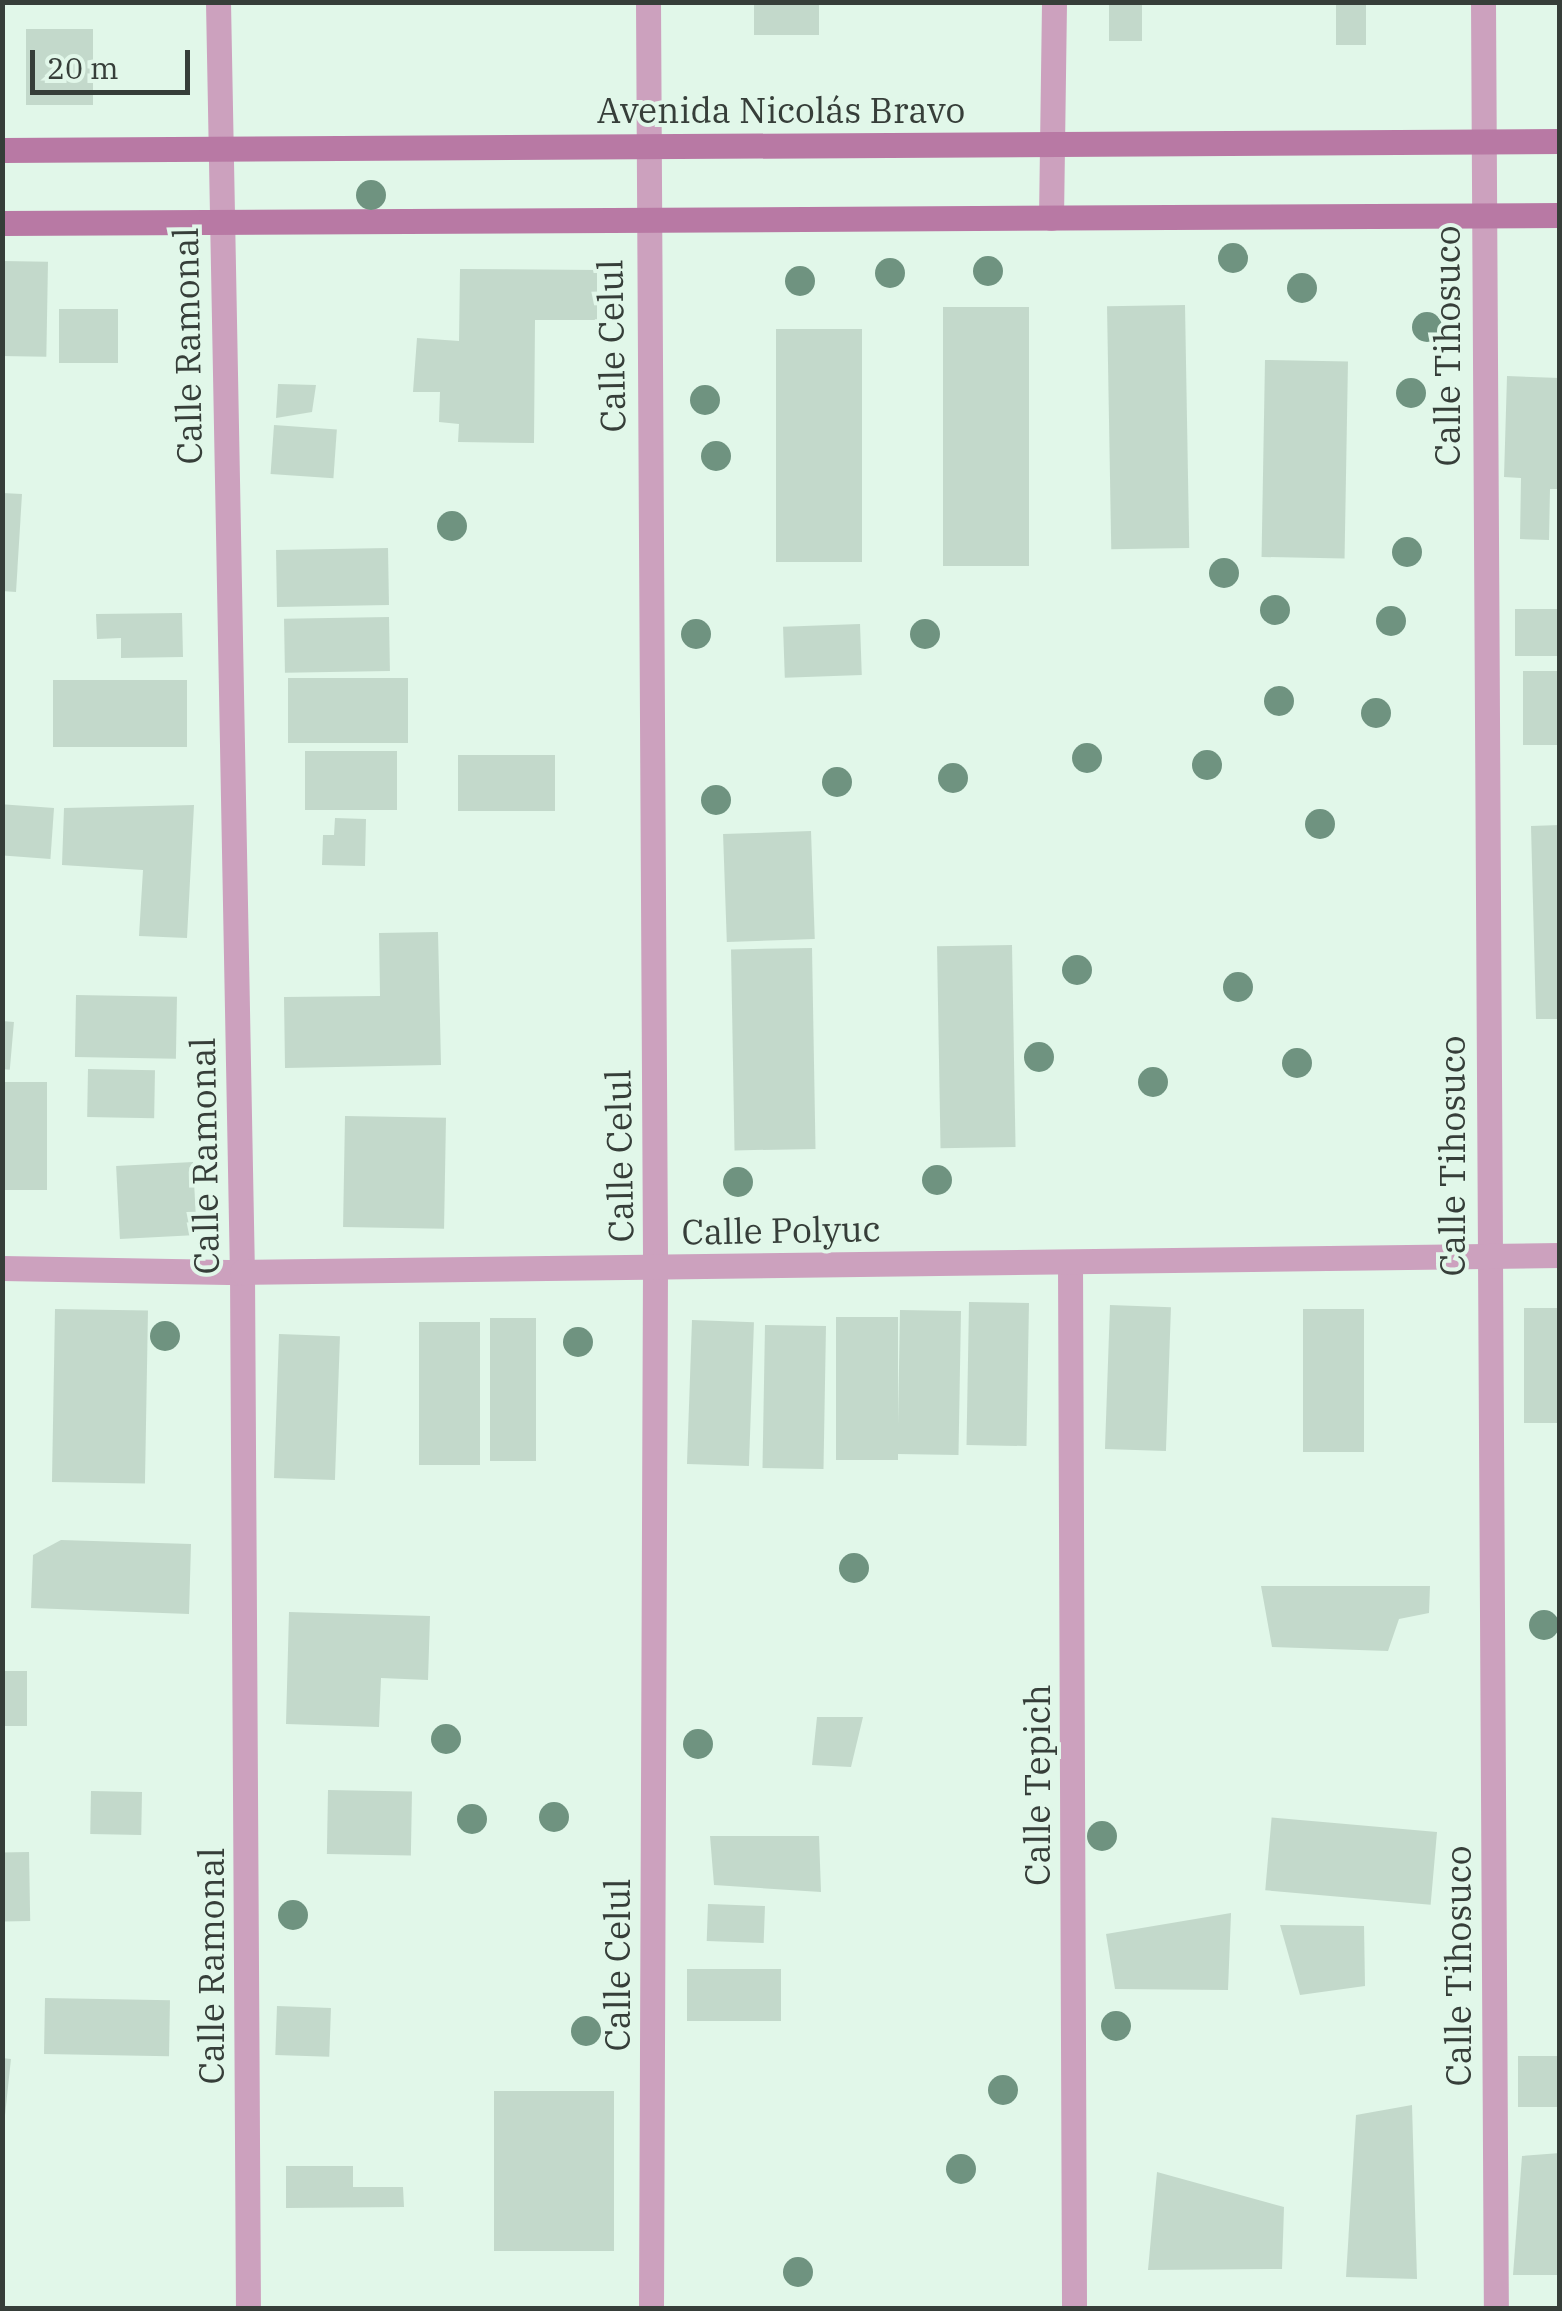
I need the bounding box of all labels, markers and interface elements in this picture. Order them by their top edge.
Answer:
scale bar [35,30,195,92]
text: 20 m [47,48,119,87]
street label: Avenida Nicolás Bravo [597,89,965,131]
street label: Calle Tihosuco [1426,226,1468,466]
street label: Calle Ramonal [164,227,210,465]
street label: Calle Celul [588,259,634,433]
street label: Calle Tihosuco [1431,1036,1473,1276]
street label: Calle Ramonal [181,1037,227,1275]
street label: Calle Celul [596,1069,642,1243]
street label: Calle Polyuc [681,1207,881,1253]
street label: Calle Tepich [1016,1684,1058,1886]
street label: Calle Tihosuco [1437,1846,1479,2086]
street label: Calle Ramonal [190,1847,232,2085]
street label: Calle Celul [596,1878,638,2052]

